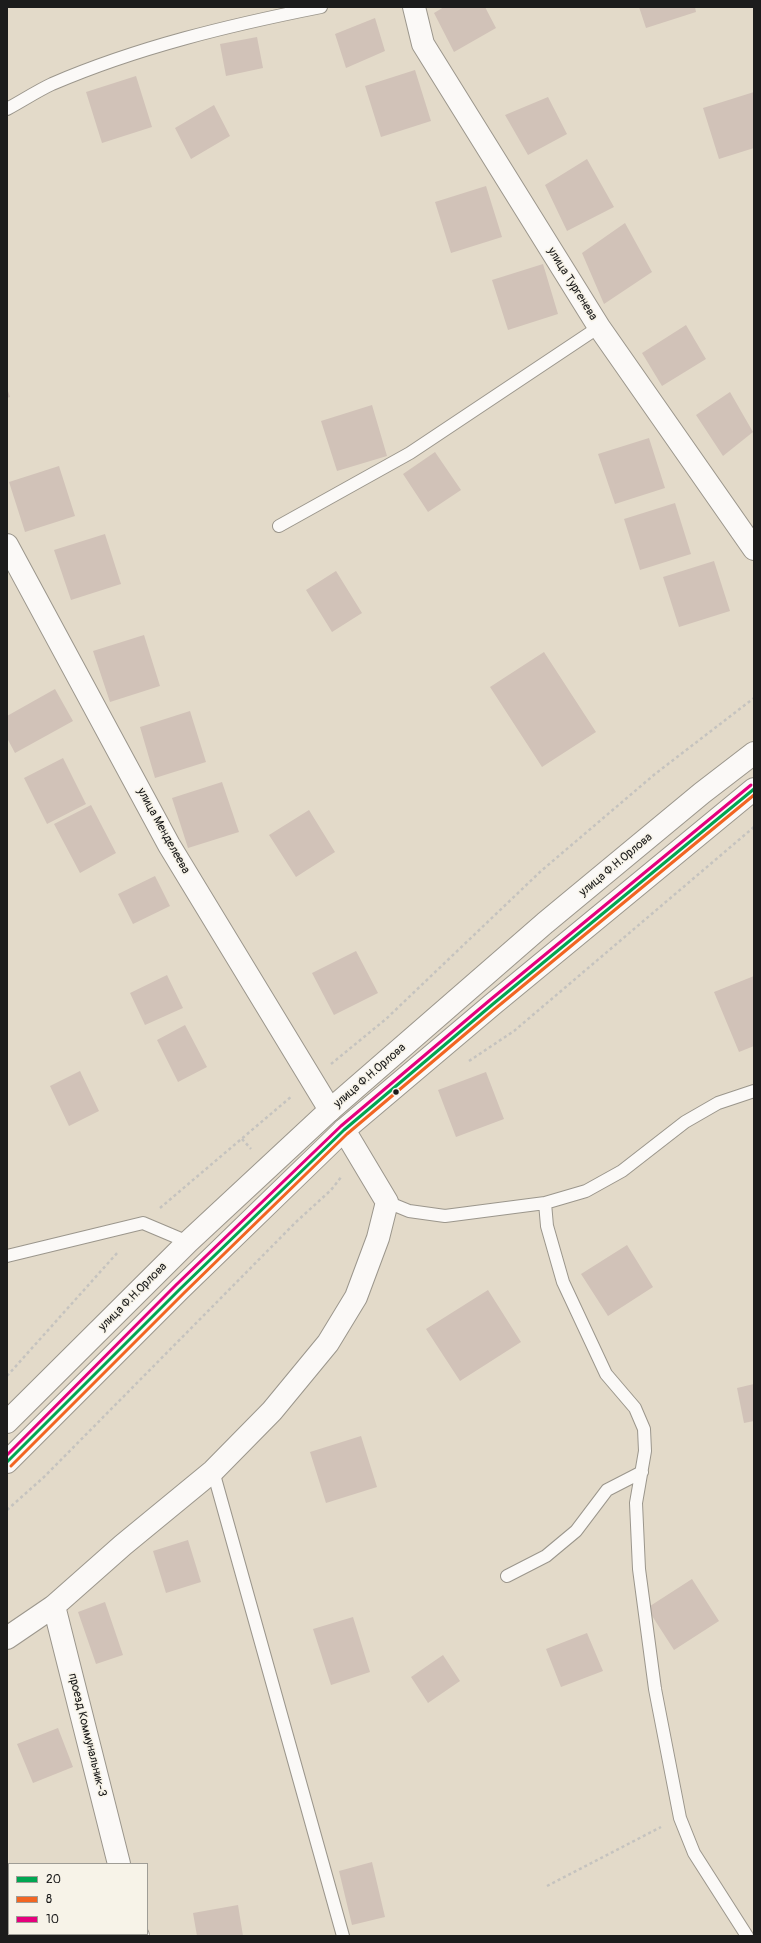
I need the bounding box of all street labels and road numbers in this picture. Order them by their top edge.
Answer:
street label: улица Тургенева [544,245,600,323]
street label: улица Менделеева [133,786,193,876]
street label: улица Ф.Н.Орлова [577,830,655,900]
street label: улица Ф.Н.Орлова [331,1041,409,1111]
street label: улица Ф.Н.Орлова [96,1260,170,1334]
street label: проезд Коммунальник-3 [65,1672,109,1798]

